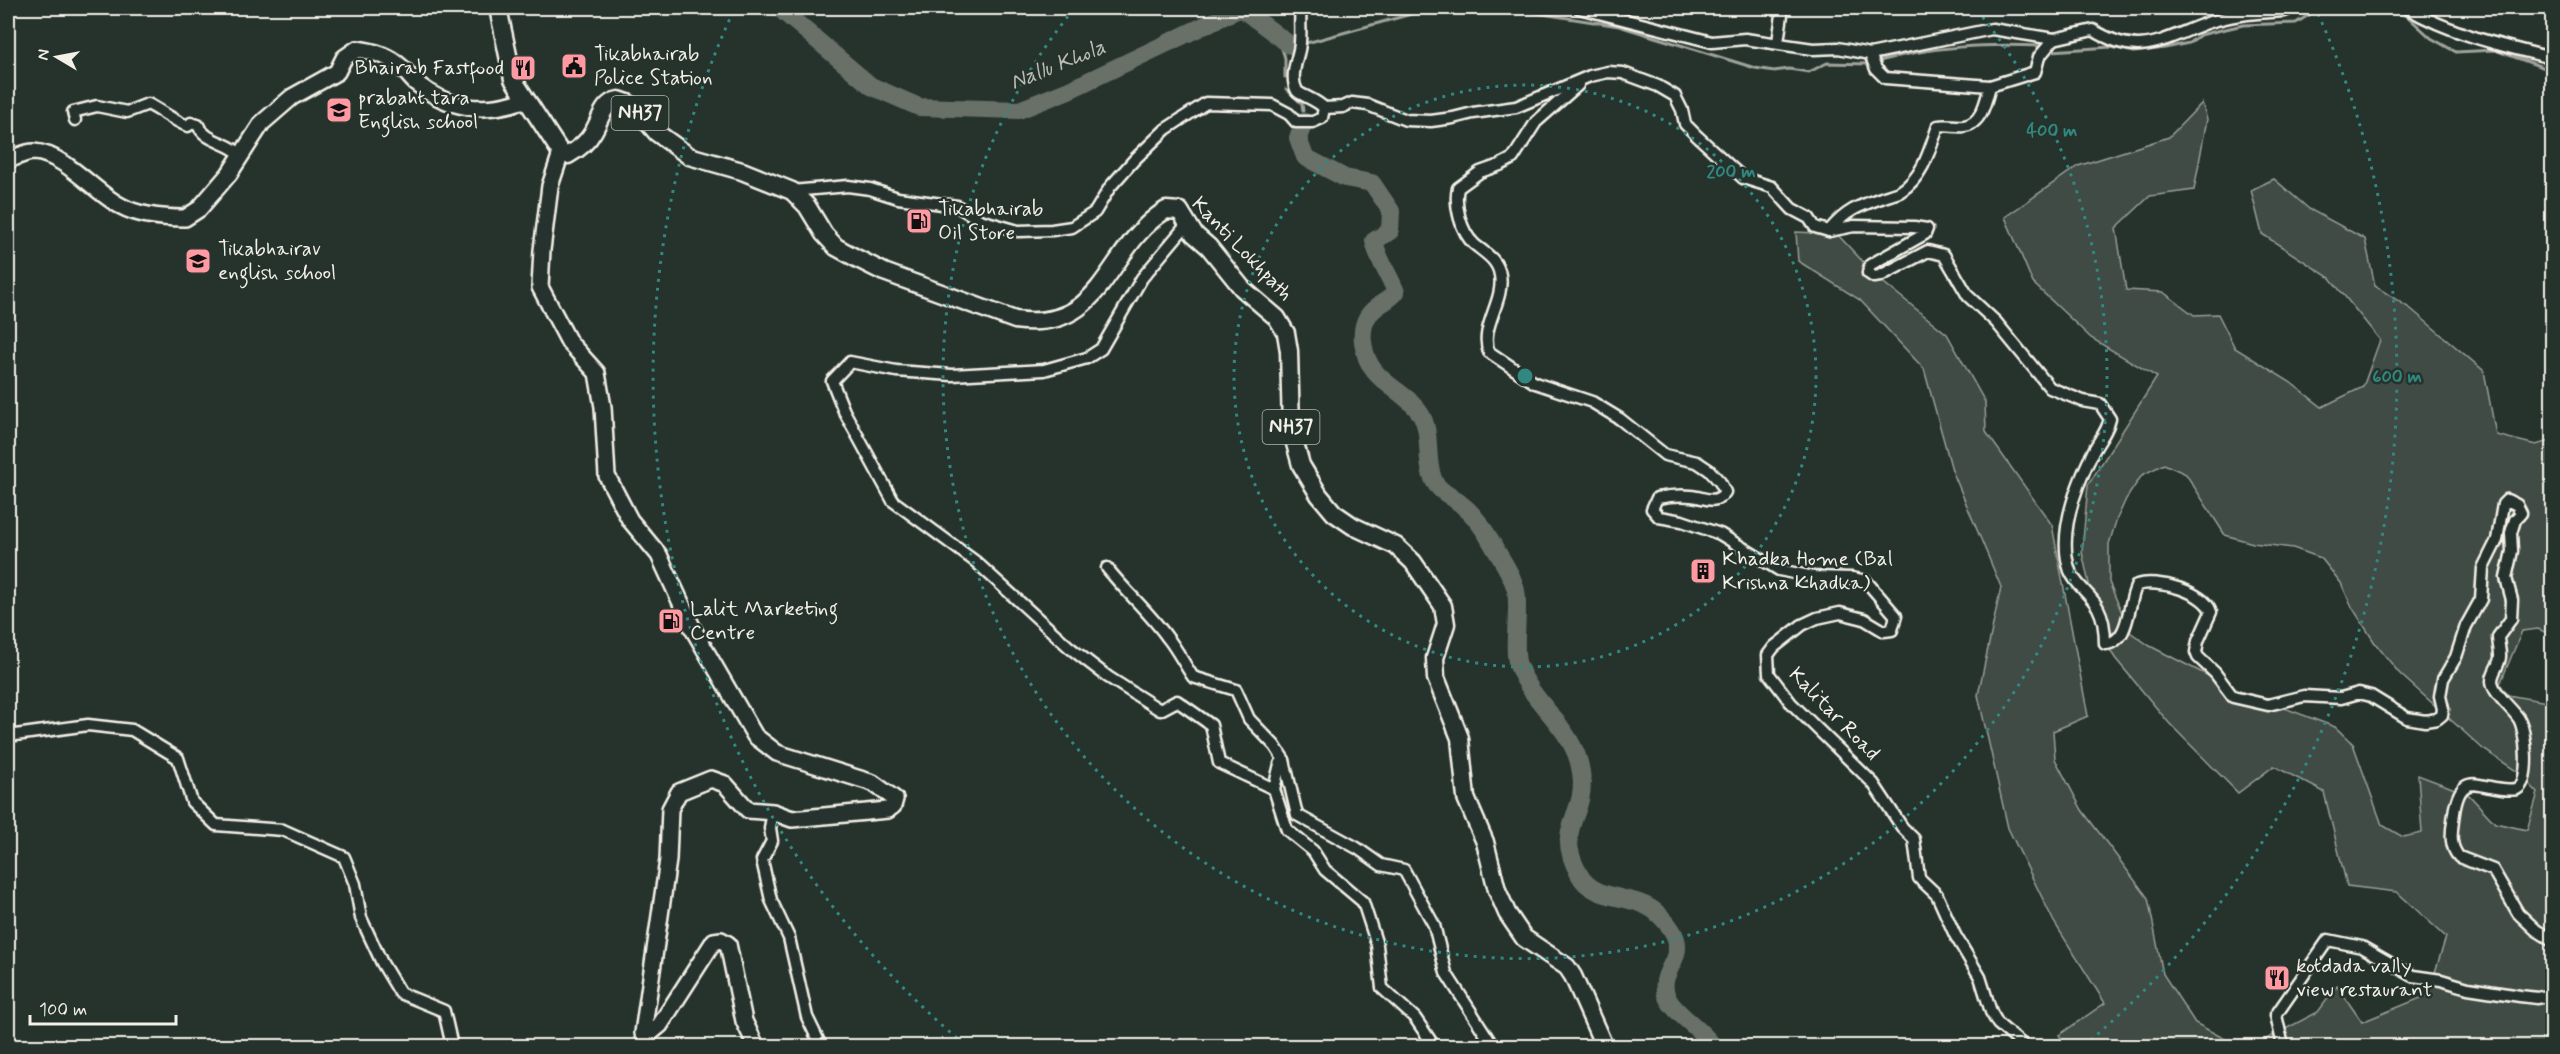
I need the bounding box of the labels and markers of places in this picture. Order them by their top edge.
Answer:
place label: Tikabhairab Police Station [594,40,713,92]
public building icon: Tikabhairab Police Station [559,51,589,81]
restaurant icon: Bhairab Fastfood [508,53,538,83]
place label: Bhairab Fastfood [355,54,504,84]
place label: prabaht tara English school [358,84,478,138]
school or university icon: prabaht tara English school [324,95,354,125]
place label: Tikabhairab Oil Store [938,195,1043,247]
fuel station icon: Tikabhairab Oil Store [904,206,934,236]
place label: Tikabhairav english school [218,235,336,289]
school or university icon: Tikabhairav english school [183,246,213,276]
centre of rings [1515,366,1535,386]
place label: Khadka Home (Bal Krishna Khadka) [1722,545,1893,597]
building icon: Khadka Home (Bal Krishna Khadka) [1688,556,1718,586]
place label: Lalit Marketing Centre [690,595,838,647]
fuel station icon: Lalit Marketing Centre [656,606,686,636]
place label: kotdada vally view restaurant [2296,952,2433,1004]
restaurant icon: kotdada vally view restaurant [2262,963,2292,993]

